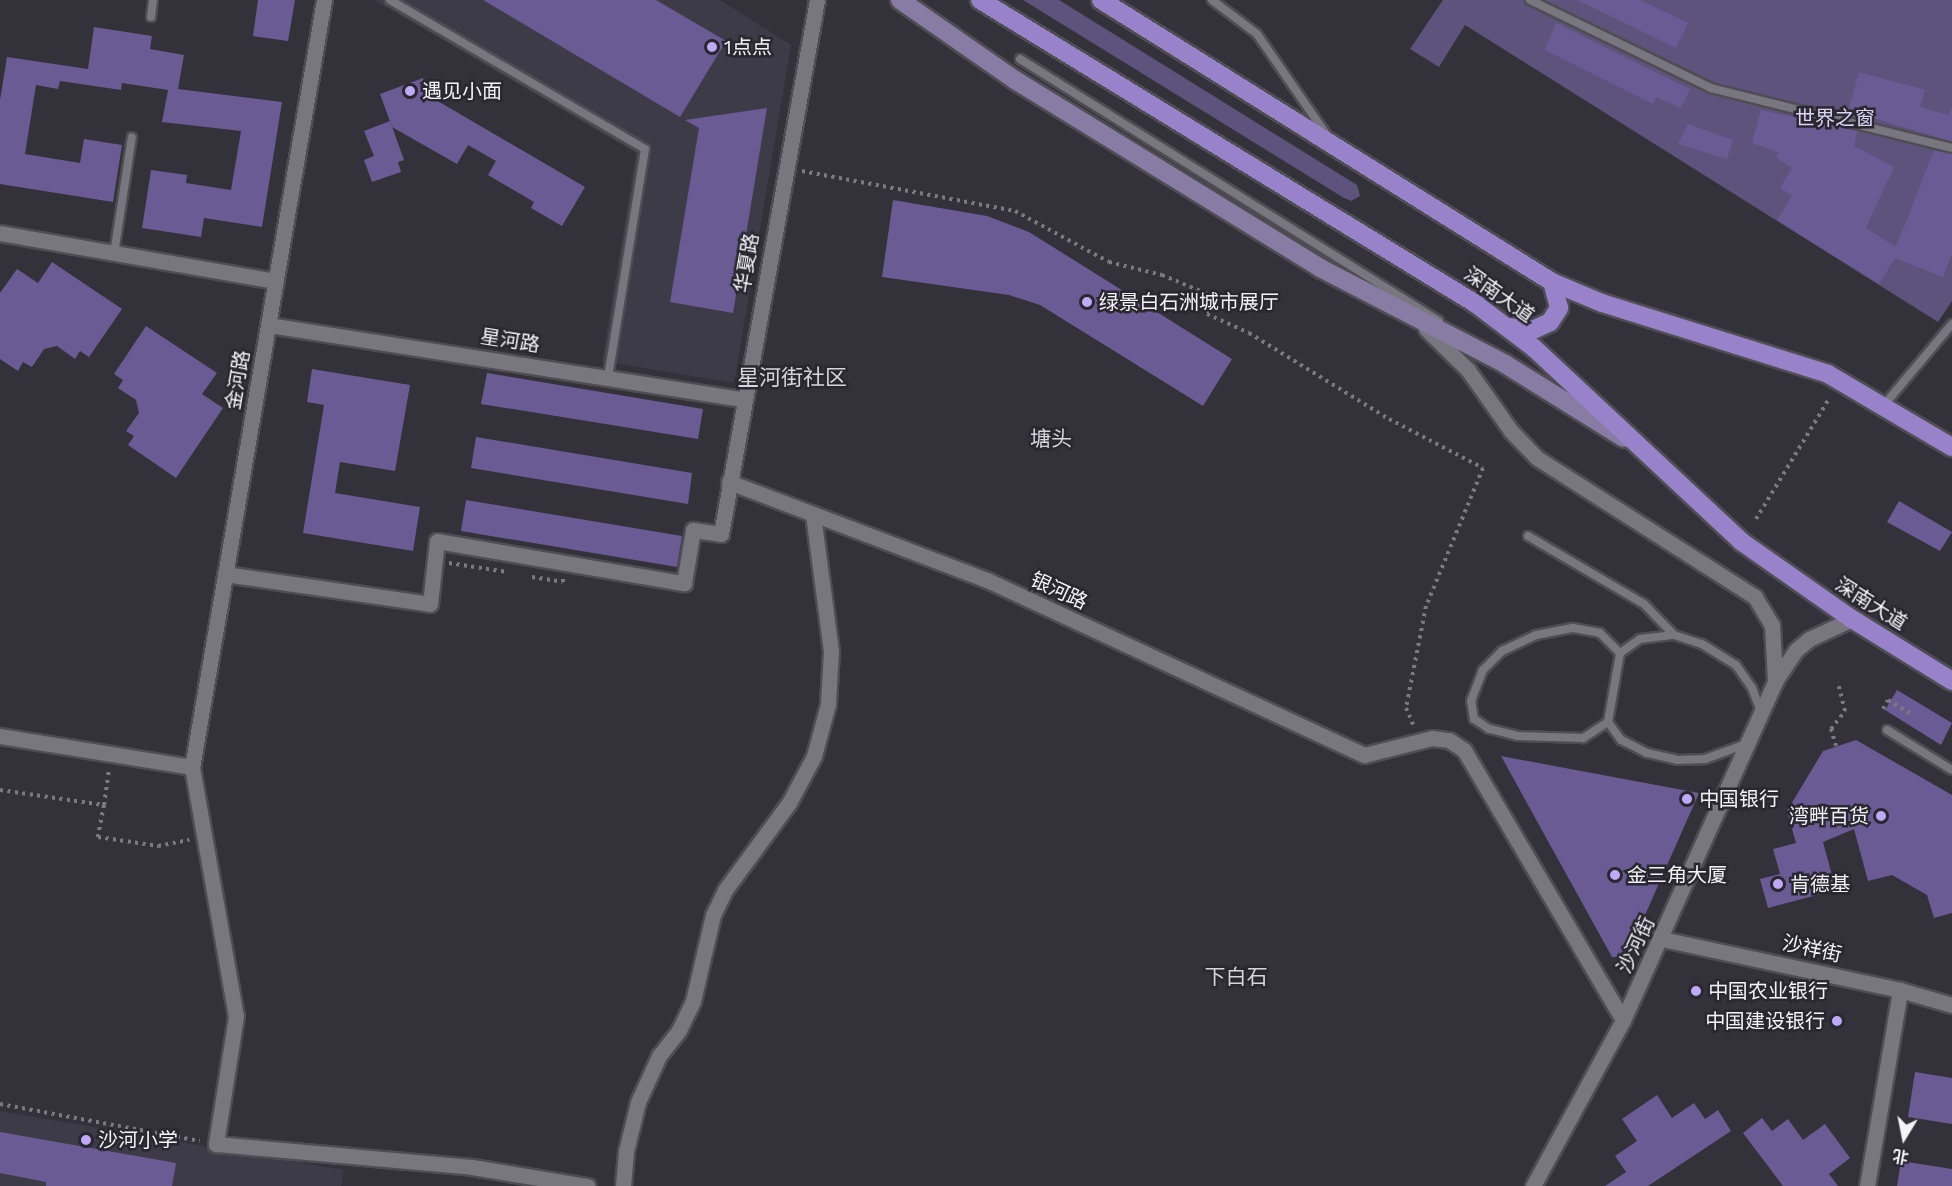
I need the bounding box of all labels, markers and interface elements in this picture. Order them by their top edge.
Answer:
place label: 1点点 [724,35,772,59]
marker: 1点点 [705,40,719,54]
place label: 遇见小面 [422,79,502,103]
marker: 遇见小面 [403,84,417,98]
park label: 世界之窗 [1795,106,1875,130]
street label: 华夏路 [730,231,764,295]
street label: 深南大道 [1459,262,1539,328]
place label: 绿景白石洲城市展厅 [1099,290,1279,314]
marker: 绿景白石洲城市展厅 [1080,295,1094,309]
street label: 星河路 [478,324,542,358]
street label: 金河路 [221,348,255,412]
district label: 星河街社区 [737,365,847,391]
district label: 塘头 [1030,426,1072,452]
street label: 银河路 [1027,567,1091,615]
street label: 深南大道 [1831,573,1911,635]
place label: 中国银行 [1699,787,1779,811]
marker: 中国银行 [1680,792,1694,806]
place label: 湾畔百货 [1789,804,1869,828]
marker: 湾畔百货 [1874,809,1888,823]
place label: 金三角大厦 [1627,863,1727,887]
marker: 金三角大厦 [1608,868,1622,882]
place label: 肯德基 [1790,872,1850,896]
marker: 肯德基 [1771,877,1785,891]
street label: 沙河街 [1612,913,1660,977]
street label: 沙祥街 [1780,931,1844,967]
district label: 下白石 [1205,964,1267,990]
place label: 中国农业银行 [1708,979,1828,1003]
marker: 中国农业银行 [1689,984,1703,998]
place label: 中国建设银行 [1705,1009,1825,1033]
marker: 中国建设银行 [1830,1014,1844,1028]
north arrow [1874,1108,1934,1168]
place label: 沙河小学 [98,1128,178,1152]
marker: 沙河小学 [79,1133,93,1147]
text: 北 [1891,1145,1910,1167]

